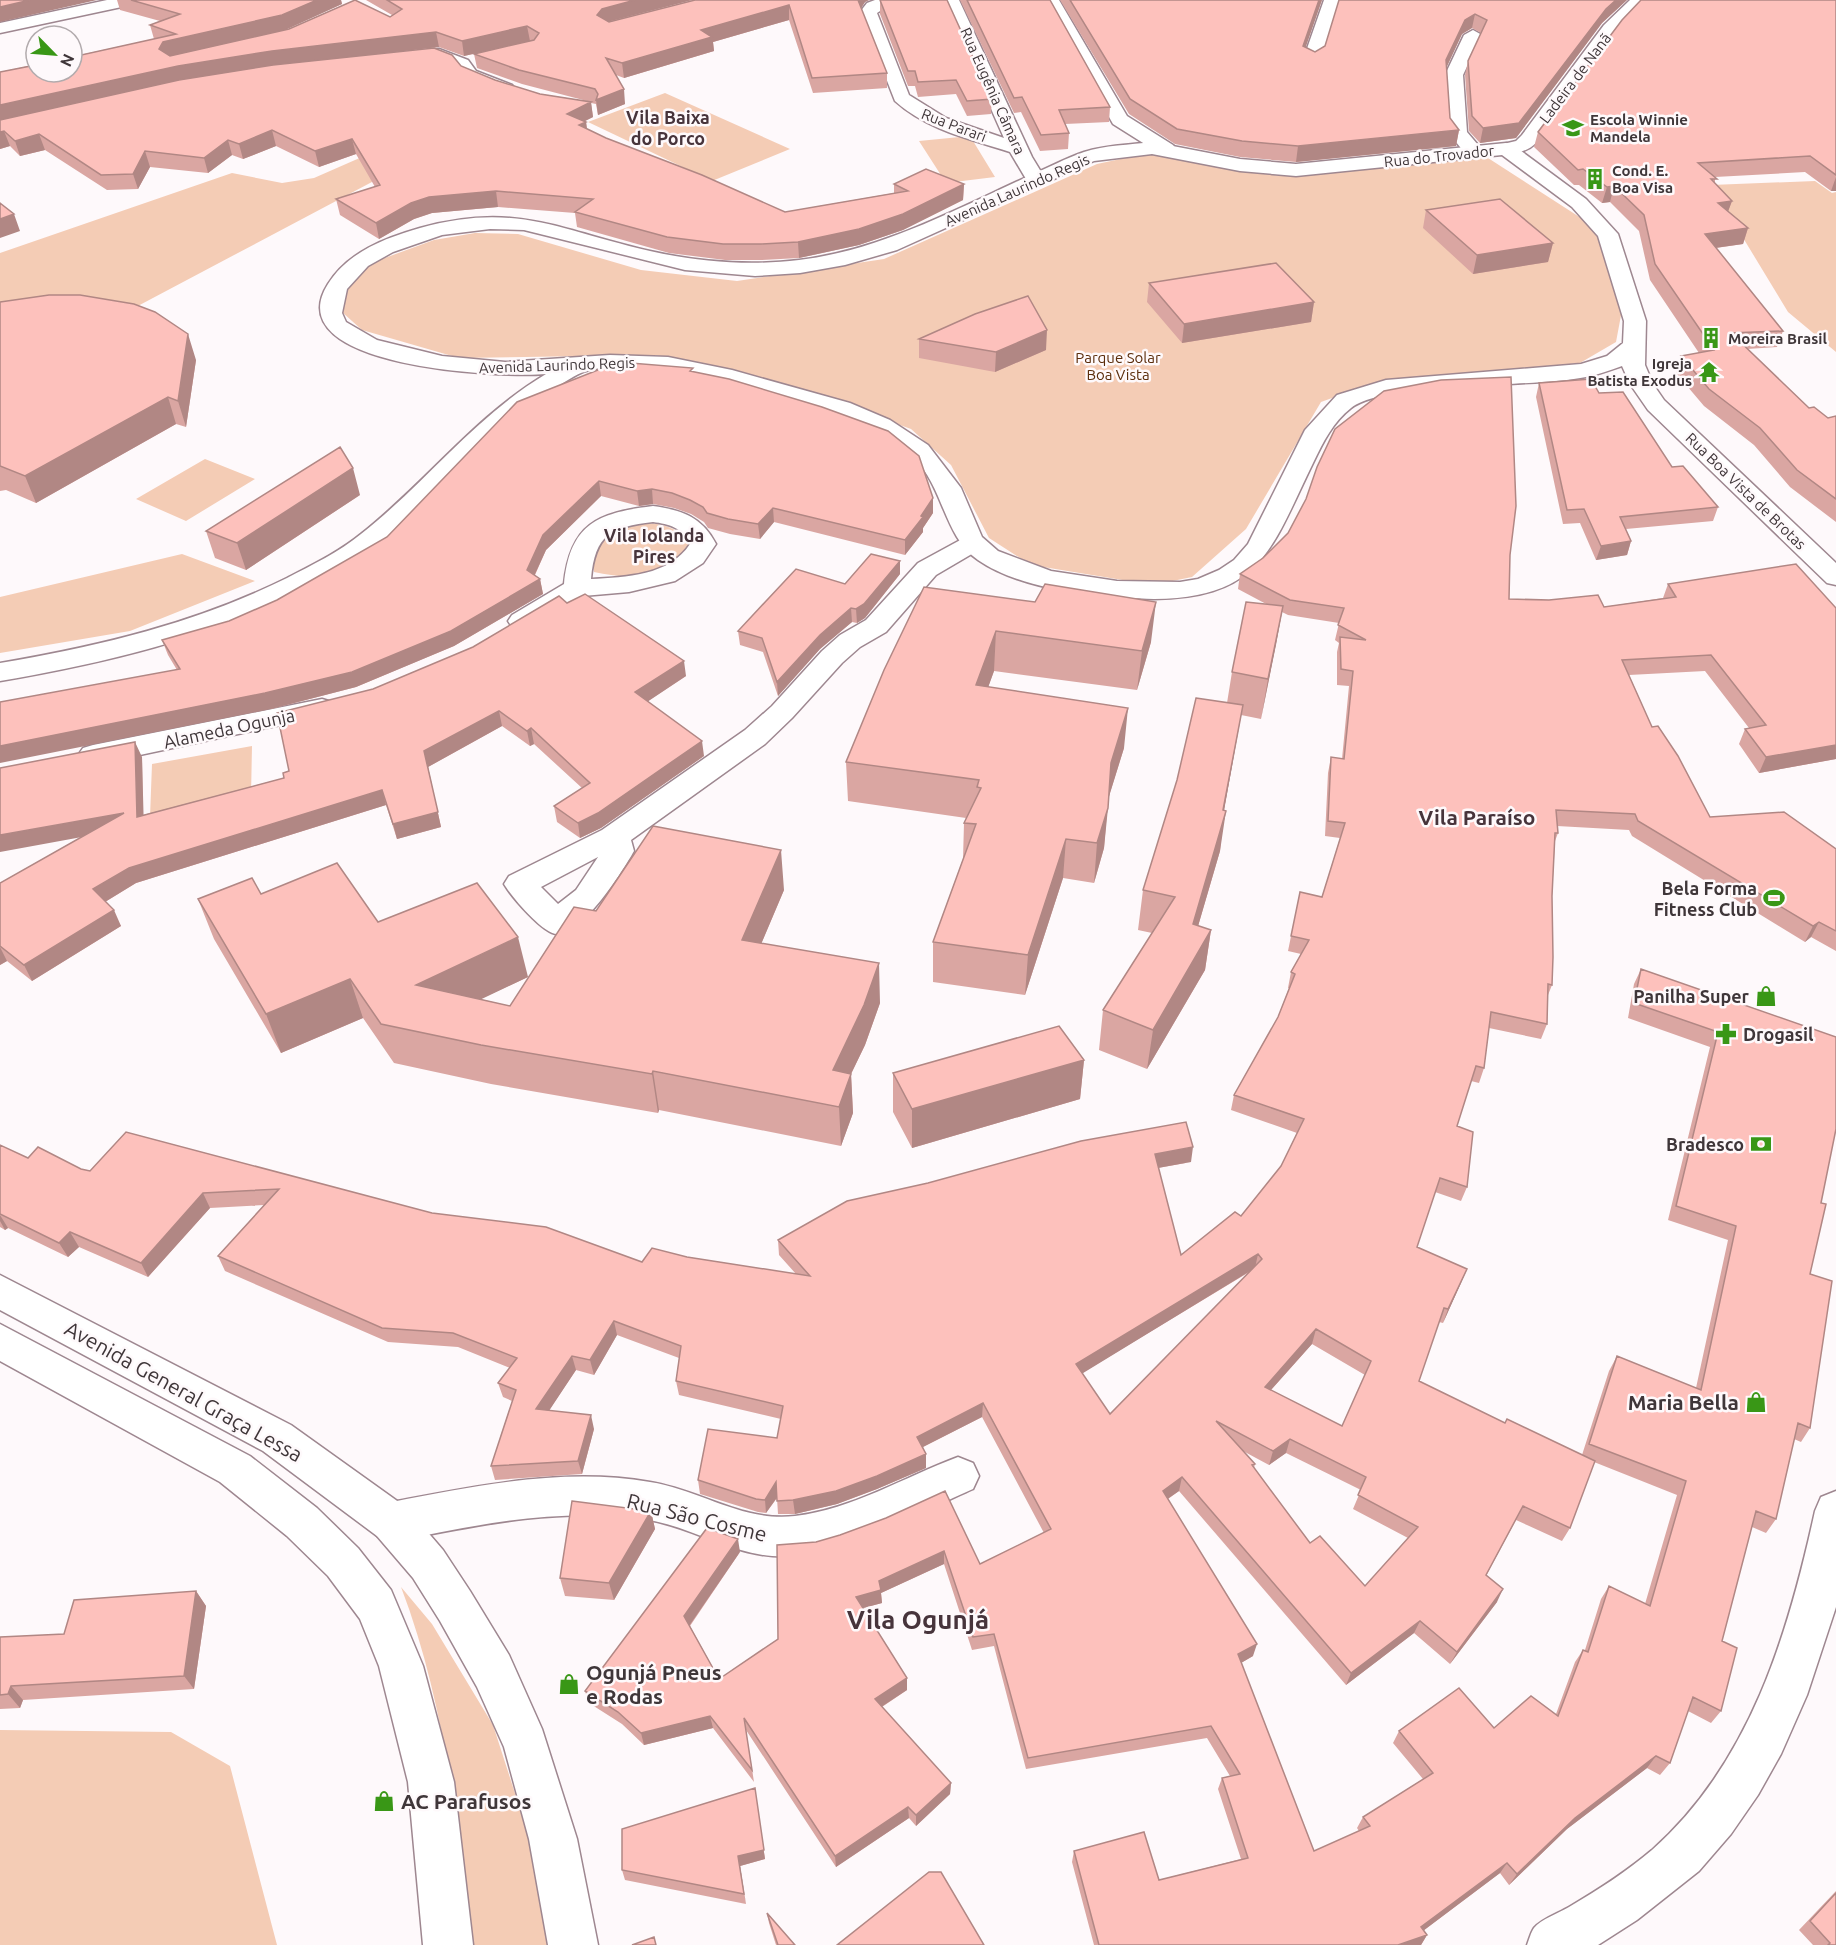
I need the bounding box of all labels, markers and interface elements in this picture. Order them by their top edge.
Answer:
north arrow [24,24,84,84]
street label: Rua Eugênia Câmara [957,25,1029,157]
street label: Ladeira de Nanã [1536,30,1614,126]
text: N [57,51,78,70]
street label: Rua Parari [919,105,989,145]
district label: Vila Baixa do Porco [626,107,710,148]
place label: Escola Winnie Mandela [1590,111,1688,145]
school or university icon: Escola Winnie Mandela [1561,116,1585,140]
street label: Rua do Trovador [1383,142,1495,170]
street label: Avenida Laurindo Regis [942,150,1092,230]
place label: Cond. E. Boa Visa [1612,162,1673,196]
building icon: Cond. E. Boa Visa [1583,167,1607,191]
building icon: Moreira Brasil [1699,326,1723,350]
place label: Moreira Brasil [1728,330,1827,347]
park label: Parque Solar Boa Vista [1075,349,1161,383]
street label: Avenida Laurindo Regis [479,354,635,376]
place label: Igreja Batista Exodus [1587,355,1692,389]
temple icon: Igreja Batista Exodus [1697,360,1721,384]
street label: Rua Boa Vista de Brotas [1682,429,1810,553]
district label: Vila Iolanda Pires [604,525,704,566]
street label: Alameda Ogunja [162,704,296,752]
district label: Vila Paraíso [1419,805,1535,829]
place label: Bela Forma Fitness Club [1654,878,1757,919]
sports icon: Bela Forma Fitness Club [1762,886,1786,910]
shop icon: Panilha Super [1754,984,1778,1008]
place label: Panilha Super [1633,986,1750,1006]
pharmacy icon: Drogasil [1714,1022,1738,1046]
place label: Drogasil [1743,1024,1814,1044]
bank icon: Bradesco [1749,1132,1773,1156]
place label: Bradesco [1666,1134,1744,1154]
street label: Avenida General Graça Lessa [61,1316,307,1466]
place label: Maria Bella [1628,1390,1739,1414]
shop icon: Maria Bella [1744,1390,1768,1414]
street label: Rua São Cosme [624,1488,770,1546]
district label: Vila Ogunjá [847,1605,989,1634]
place label: Ogunjá Pneus e Rodas [586,1660,722,1708]
shop icon: Ogunjá Pneus e Rodas [557,1672,581,1696]
shop icon: AC Parafusos [372,1789,396,1813]
place label: AC Parafusos [401,1789,531,1813]

